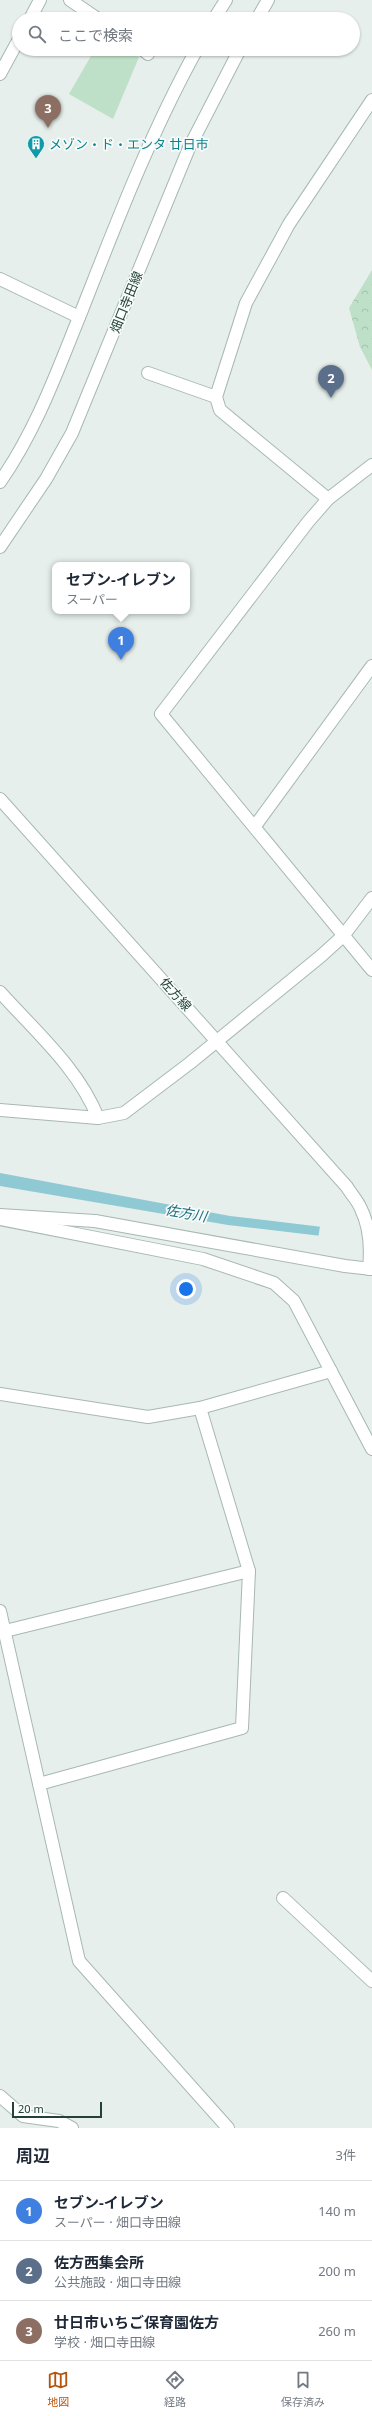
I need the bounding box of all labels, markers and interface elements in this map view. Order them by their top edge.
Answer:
search box [12,12,360,56]
icon: search [26,23,48,45]
text: ここで検索 [58,25,133,45]
pin: 3 [35,95,61,128]
building icon: メゾン・ド・エンタ 廿日市 [26,134,46,159]
place label: メゾン・ド・エンタ 廿日市 [49,135,208,153]
street label: 畑口寺田線 [105,268,147,336]
pin: 2 [318,365,344,398]
popup [52,562,190,614]
text: セブン-イレブン [66,569,176,589]
text: スーパー [66,590,118,608]
pin: 1 [108,627,134,660]
street label: 佐方線 [156,973,196,1015]
water label: 佐方川 [164,1200,210,1226]
your location [176,1279,196,1299]
scale bar [12,2100,102,2119]
text: 20 m [18,2101,44,2116]
text: 周辺 [16,2144,50,2167]
text: 3件 [336,2146,356,2164]
text: セブン-イレブン [54,2192,164,2212]
text: 1 [25,2202,33,2220]
text: 140 m [318,2202,356,2220]
text: スーパー · 畑口寺田線 [54,2213,181,2231]
text: 佐方西集会所 [54,2252,144,2272]
text: 2 [25,2262,33,2280]
text: 200 m [318,2262,356,2280]
text: 公共施設 · 畑口寺田線 [54,2273,181,2291]
text: 廿日市いちご保育園佐方 [54,2312,219,2332]
text: 3 [25,2322,33,2340]
text: 260 m [318,2322,356,2340]
text: 学校 · 畑口寺田線 [54,2333,155,2351]
tab: 地図 [47,2369,69,2409]
tab: 経路 [164,2369,186,2409]
tab: 保存済み [281,2369,325,2409]

